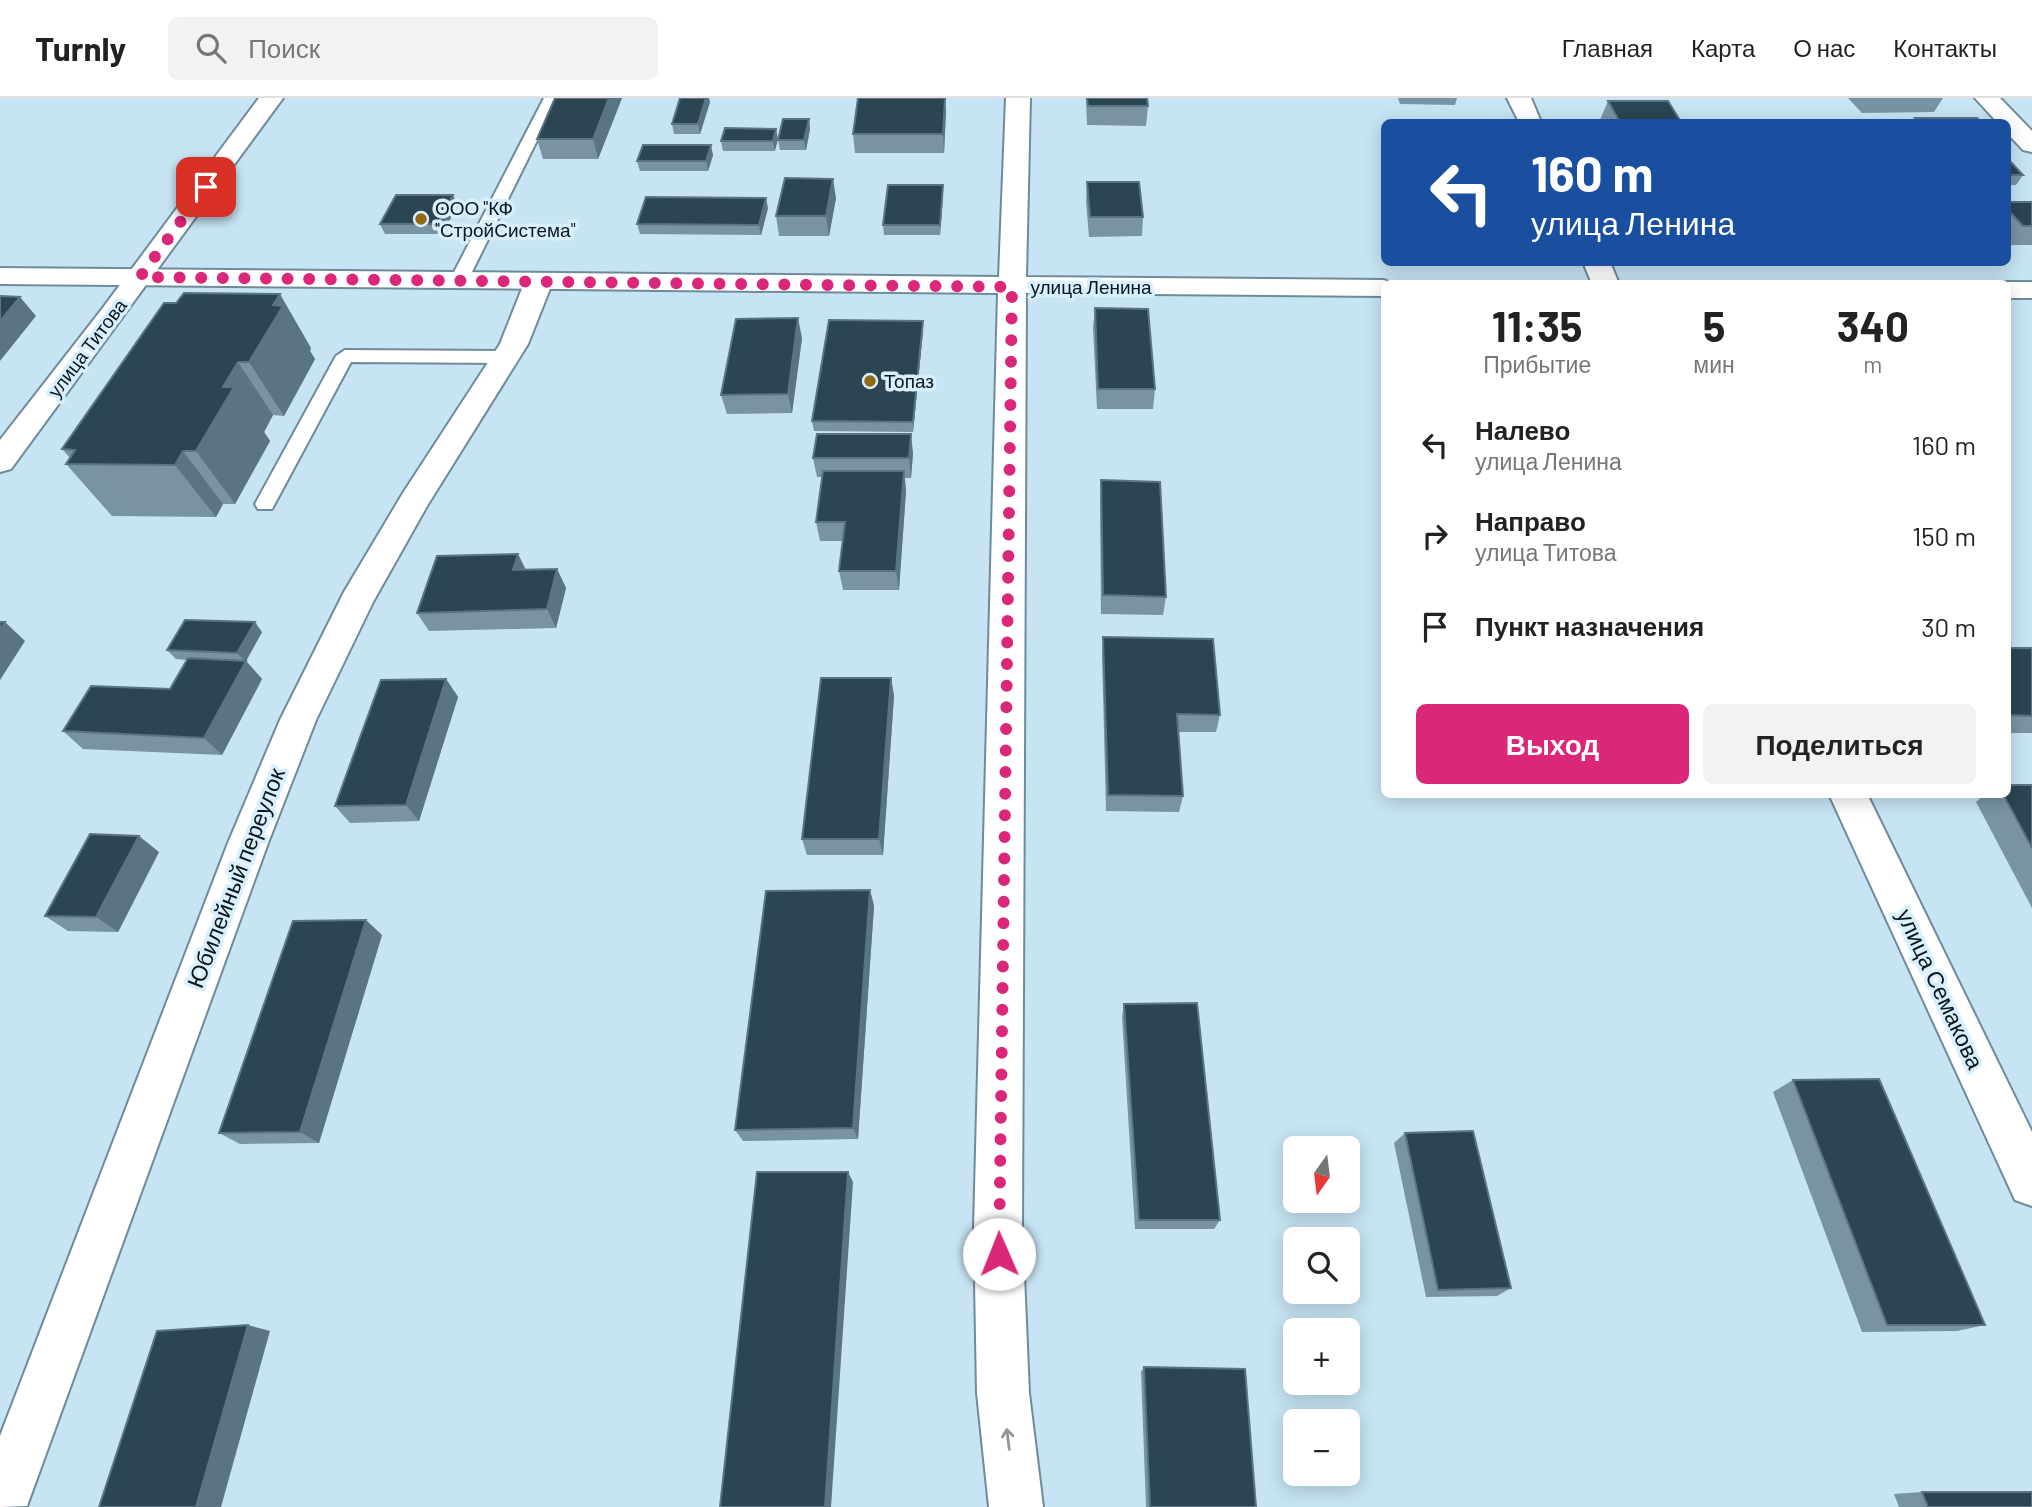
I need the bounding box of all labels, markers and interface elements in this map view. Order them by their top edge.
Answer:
search box [168,17,658,80]
text: Turnly [35,28,126,68]
icon: search [192,29,230,67]
text: Поиск [248,32,320,63]
text: Главная [1562,33,1653,62]
text: Карта [1691,33,1755,62]
text: О нас [1793,33,1855,62]
text: Контакты [1893,33,1997,62]
text: 160 m [1531,143,1653,202]
icon: left [1416,147,1507,238]
pin [176,157,236,217]
icon: arrive [187,168,225,206]
place label: ООО "КФ "СтройСистема" [435,196,576,241]
text: улица Ленина [1531,203,1735,241]
marker: ООО "КФ "СтройСистема" [413,211,429,227]
street label: улица Ленина [1030,275,1152,298]
street label: улица Титова [42,294,131,401]
text: 11:35 [1492,300,1582,350]
text: 5 [1703,300,1725,350]
text: 340 [1837,300,1909,350]
text: Прибытие [1483,350,1591,378]
text: мин [1693,350,1735,378]
text: m [1863,350,1882,378]
place label: Топаз [884,369,934,392]
marker: Топаз [862,373,878,389]
text: Налево [1475,414,1570,445]
icon: left [1416,426,1454,464]
text: 160 m [1912,429,1976,460]
text: улица Ленина [1475,447,1622,475]
text: Направо [1475,505,1586,536]
icon: right [1416,517,1454,555]
text: 150 m [1912,520,1976,551]
text: улица Титова [1475,538,1617,566]
icon: arrive [1416,608,1454,646]
text: Пункт назначения [1475,610,1704,641]
text: 30 m [1921,611,1976,642]
button: Выход [1416,704,1689,784]
button: Поделиться [1703,704,1976,784]
street label: Юбилейный переулок [180,763,290,991]
street label: улица Семакова [1892,904,1990,1073]
north arrow [1283,1136,1360,1213]
map controls [1283,1136,1360,1486]
position arrow [962,1217,1036,1291]
button: search [1283,1227,1360,1304]
button: + [1283,1318,1360,1395]
button: − [1283,1409,1360,1486]
one-way arrow [1002,1428,1015,1451]

